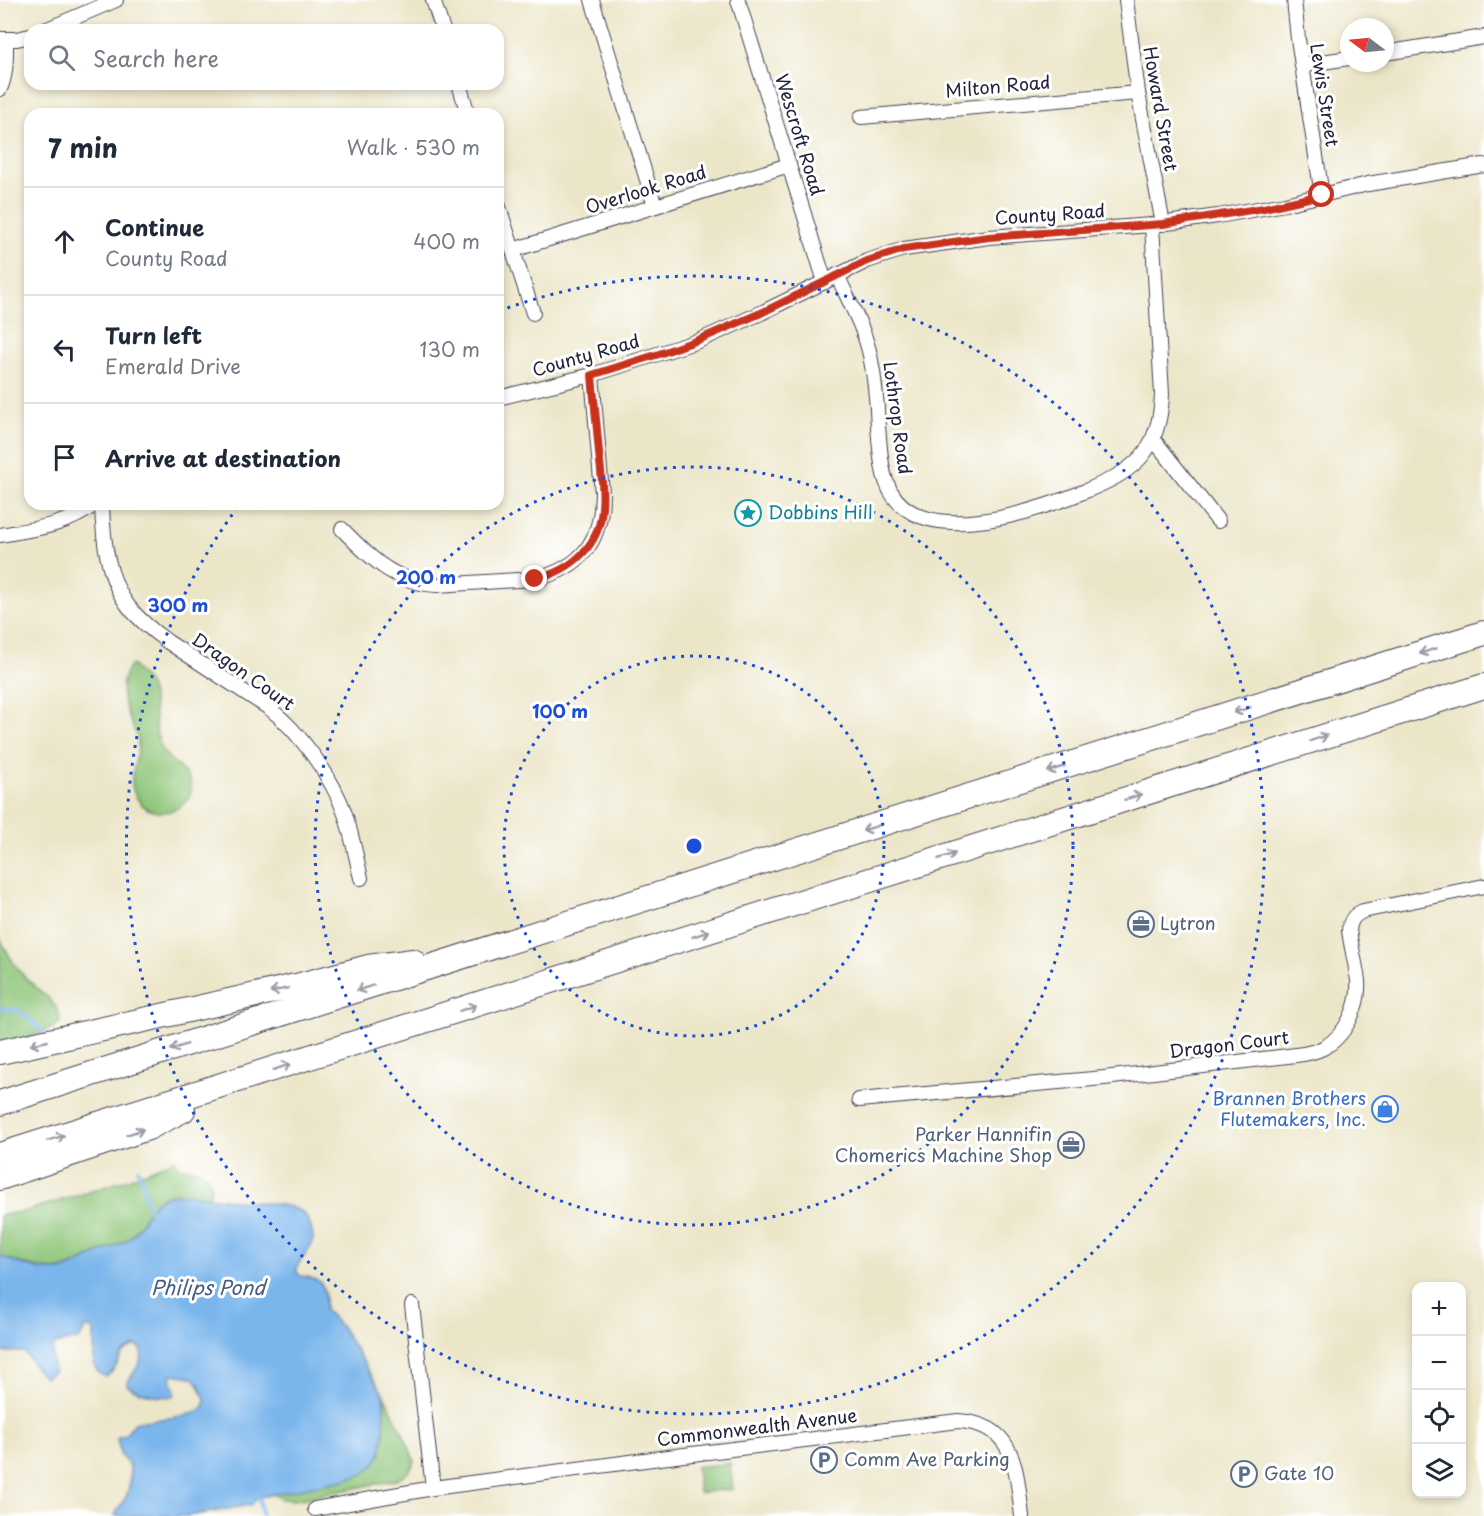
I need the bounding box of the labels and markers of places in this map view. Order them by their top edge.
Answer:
place icon: Dobbins Hill [733,498,763,528]
place label: Dobbins Hill [768,498,873,525]
centre of rings [684,836,704,856]
office icon: Lytron [1126,909,1156,939]
place label: Lytron [1160,909,1216,936]
place label: Brannen Brothers Flutemakers, Inc. [1212,1084,1366,1132]
shop icon: Brannen Brothers Flutemakers, Inc. [1370,1094,1400,1124]
place label: Parker Hannifin Chomerics Machine Shop [835,1120,1052,1168]
office icon: Parker Hannifin Chomerics Machine Shop [1056,1130,1086,1160]
parking icon: Comm Ave Parking [809,1445,839,1475]
place label: Comm Ave Parking [844,1445,1010,1472]
parking icon: Gate 10 [1229,1459,1259,1489]
place label: Gate 10 [1264,1459,1334,1486]

